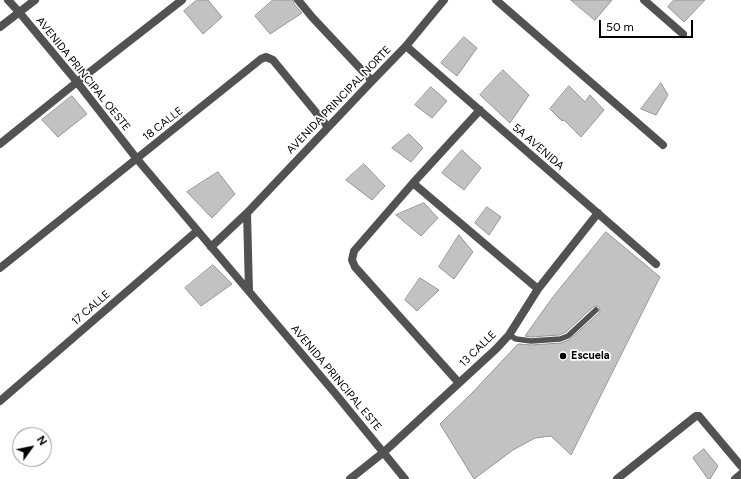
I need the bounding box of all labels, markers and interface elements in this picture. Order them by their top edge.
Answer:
scale bar [601,12,695,38]
street label: AVENIDA PRINCIPAL OESTE [33,14,133,134]
text: 50 m [606,20,634,34]
street label: AVENIDA PRINCIPAL NORTE [284,43,394,157]
street label: 18 CALLE [140,104,186,144]
street label: 5A AVENIDA [509,121,567,173]
street label: 17 CALLE [69,288,113,328]
street label: AVENIDA PRINCIPAL ESTE [288,322,384,434]
street label: 13 CALLE [457,328,499,370]
place label: Escuela [571,349,610,363]
marker: Escuela [558,351,568,361]
north arrow [12,427,52,467]
text: N [34,434,49,448]

